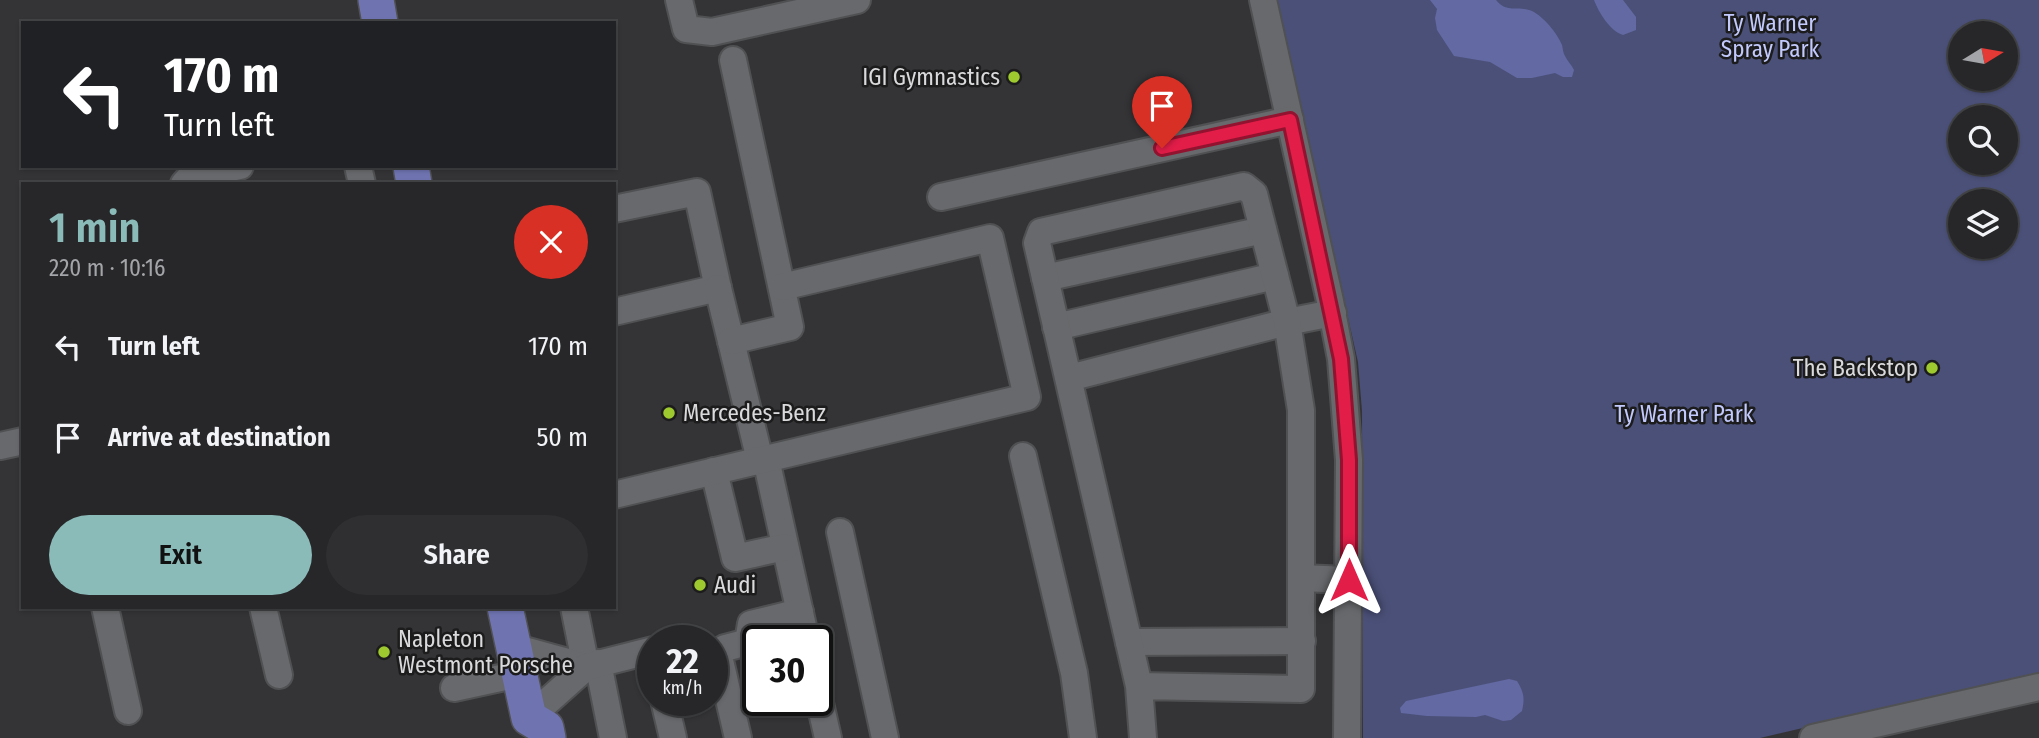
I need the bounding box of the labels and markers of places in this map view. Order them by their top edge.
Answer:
place label: IGI Gymnastics [862,63,1000,91]
marker: IGI Gymnastics [1006,69,1022,85]
pin [1132,76,1192,148]
place label: The Backstop [1793,354,1918,382]
marker: The Backstop [1924,360,1940,376]
place label: Mercedes-Benz [683,399,826,427]
marker: Mercedes-Benz [661,405,677,421]
place label: Audi [714,571,756,599]
marker: Audi [692,577,708,593]
place label: Napleton Westmont Porsche [398,625,573,679]
marker: Napleton Westmont Porsche [376,644,392,660]

